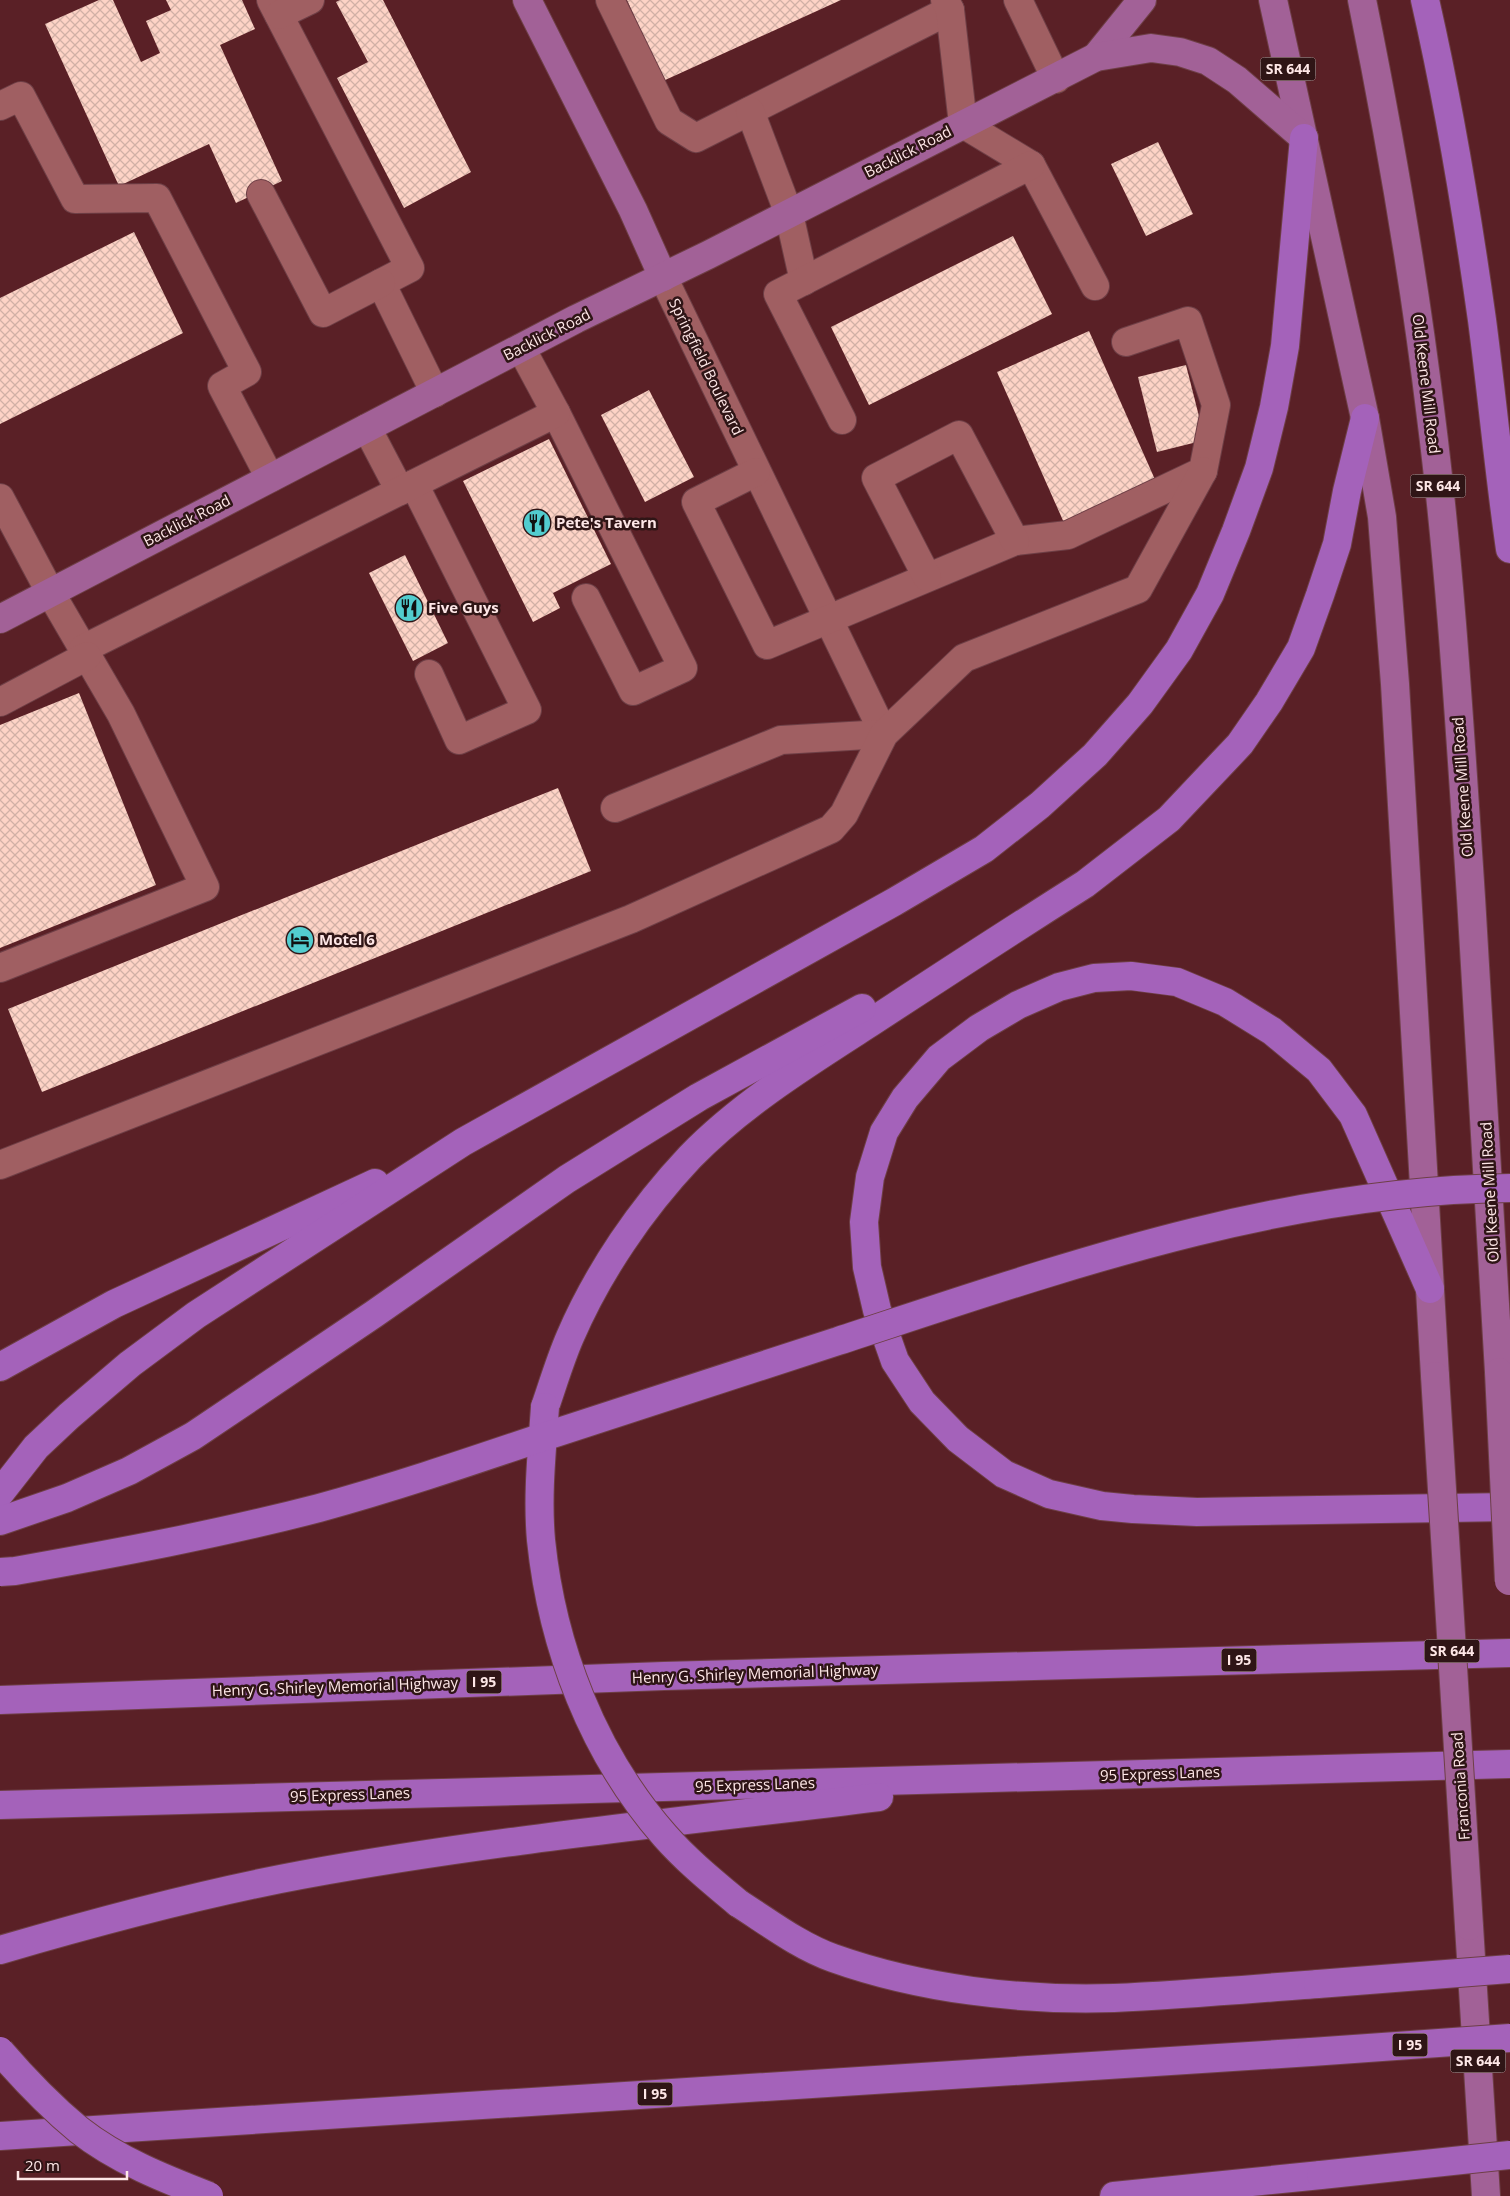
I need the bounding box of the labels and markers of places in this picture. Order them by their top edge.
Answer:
restaurant icon: Pete's Tavern [522,508,552,538]
place label: Pete's Tavern [556,512,657,532]
restaurant icon: Five Guys [394,593,424,623]
place label: Five Guys [428,597,499,617]
hotel icon: Motel 6 [285,925,315,955]
place label: Motel 6 [319,929,375,949]

